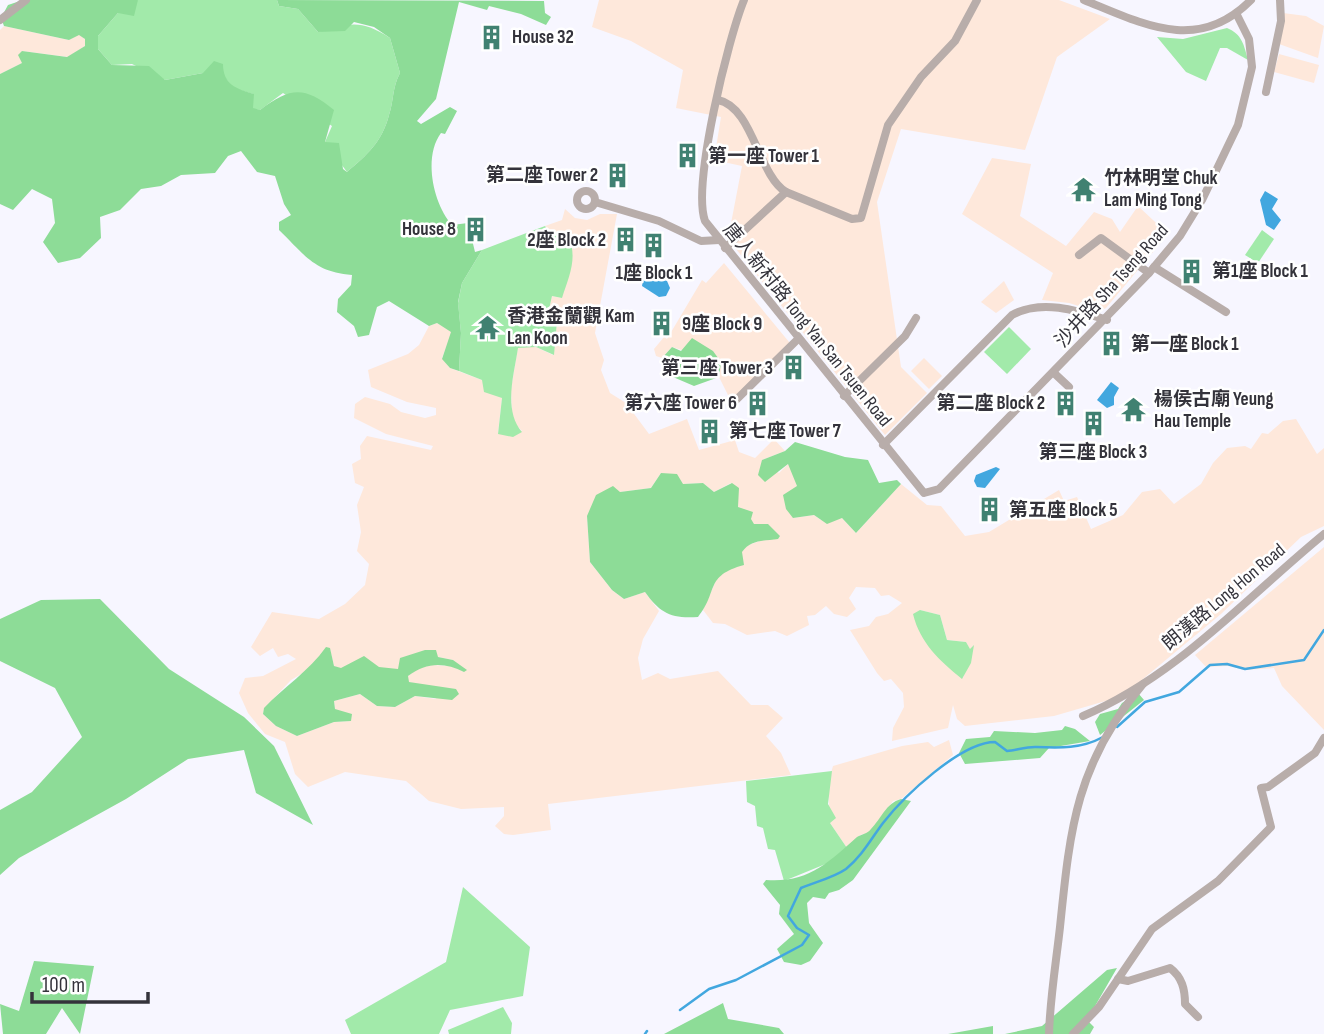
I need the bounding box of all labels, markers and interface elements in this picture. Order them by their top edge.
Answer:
building icon: House 32 [478,23,506,51]
place label: House 32 [512,26,574,49]
building icon: 第一座 Tower 1 [674,142,702,170]
place label: 第一座 Tower 1 [708,145,820,168]
building icon: 第二座 Tower 2 [604,161,632,189]
place label: 第二座 Tower 2 [486,164,598,187]
place label: 竹林明堂 Chuk Lam Ming Tong [1104,167,1218,212]
temple icon: 竹林明堂 Chuk Lam Ming Tong [1070,175,1098,203]
building icon: House 8 [462,215,490,243]
place label: House 8 [402,218,456,241]
street label: 唐人新村路 Tong Yan San Tsuen Road [718,219,896,431]
street label: 沙井路 Sha Tseng Road [1051,220,1173,352]
building icon: 2座 Block 2 [612,226,640,254]
place label: 2座 Block 2 [527,229,606,252]
building icon: 1座 Block 1 [640,231,668,259]
building icon: 第1座 Block 1 [1178,257,1206,285]
place label: 第1座 Block 1 [1212,260,1309,283]
place label: 1座 Block 1 [615,262,693,285]
place label: 香港金蘭觀 Kam Lan Koon [507,305,635,350]
building icon: 9座 Block 9 [648,310,676,338]
temple icon: 香港金蘭觀 Kam Lan Koon [473,313,501,341]
place label: 9座 Block 9 [682,313,762,336]
building icon: 第一座 Block 1 [1097,330,1125,358]
place label: 第一座 Block 1 [1131,333,1239,356]
building icon: 第三座 Tower 3 [779,354,807,382]
place label: 第三座 Tower 3 [661,357,773,380]
place label: 楊侯古廟 Yeung Hau Temple [1154,388,1273,433]
building icon: 第六座 Tower 6 [743,389,771,417]
building icon: 第二座 Block 2 [1051,389,1079,417]
place label: 第六座 Tower 6 [624,392,737,415]
place label: 第二座 Block 2 [937,392,1045,415]
temple icon: 楊侯古廟 Yeung Hau Temple [1120,396,1148,424]
building icon: 第三座 Block 3 [1079,410,1107,438]
building icon: 第七座 Tower 7 [695,417,723,445]
place label: 第七座 Tower 7 [729,420,842,443]
place label: 第三座 Block 3 [1039,441,1147,464]
building icon: 第五座 Block 5 [975,496,1003,524]
place label: 第五座 Block 5 [1009,499,1117,522]
street label: 朗漢路 Long Hon Road [1158,539,1290,655]
scale bar [32,960,147,1004]
text: 100 m [42,973,85,998]

